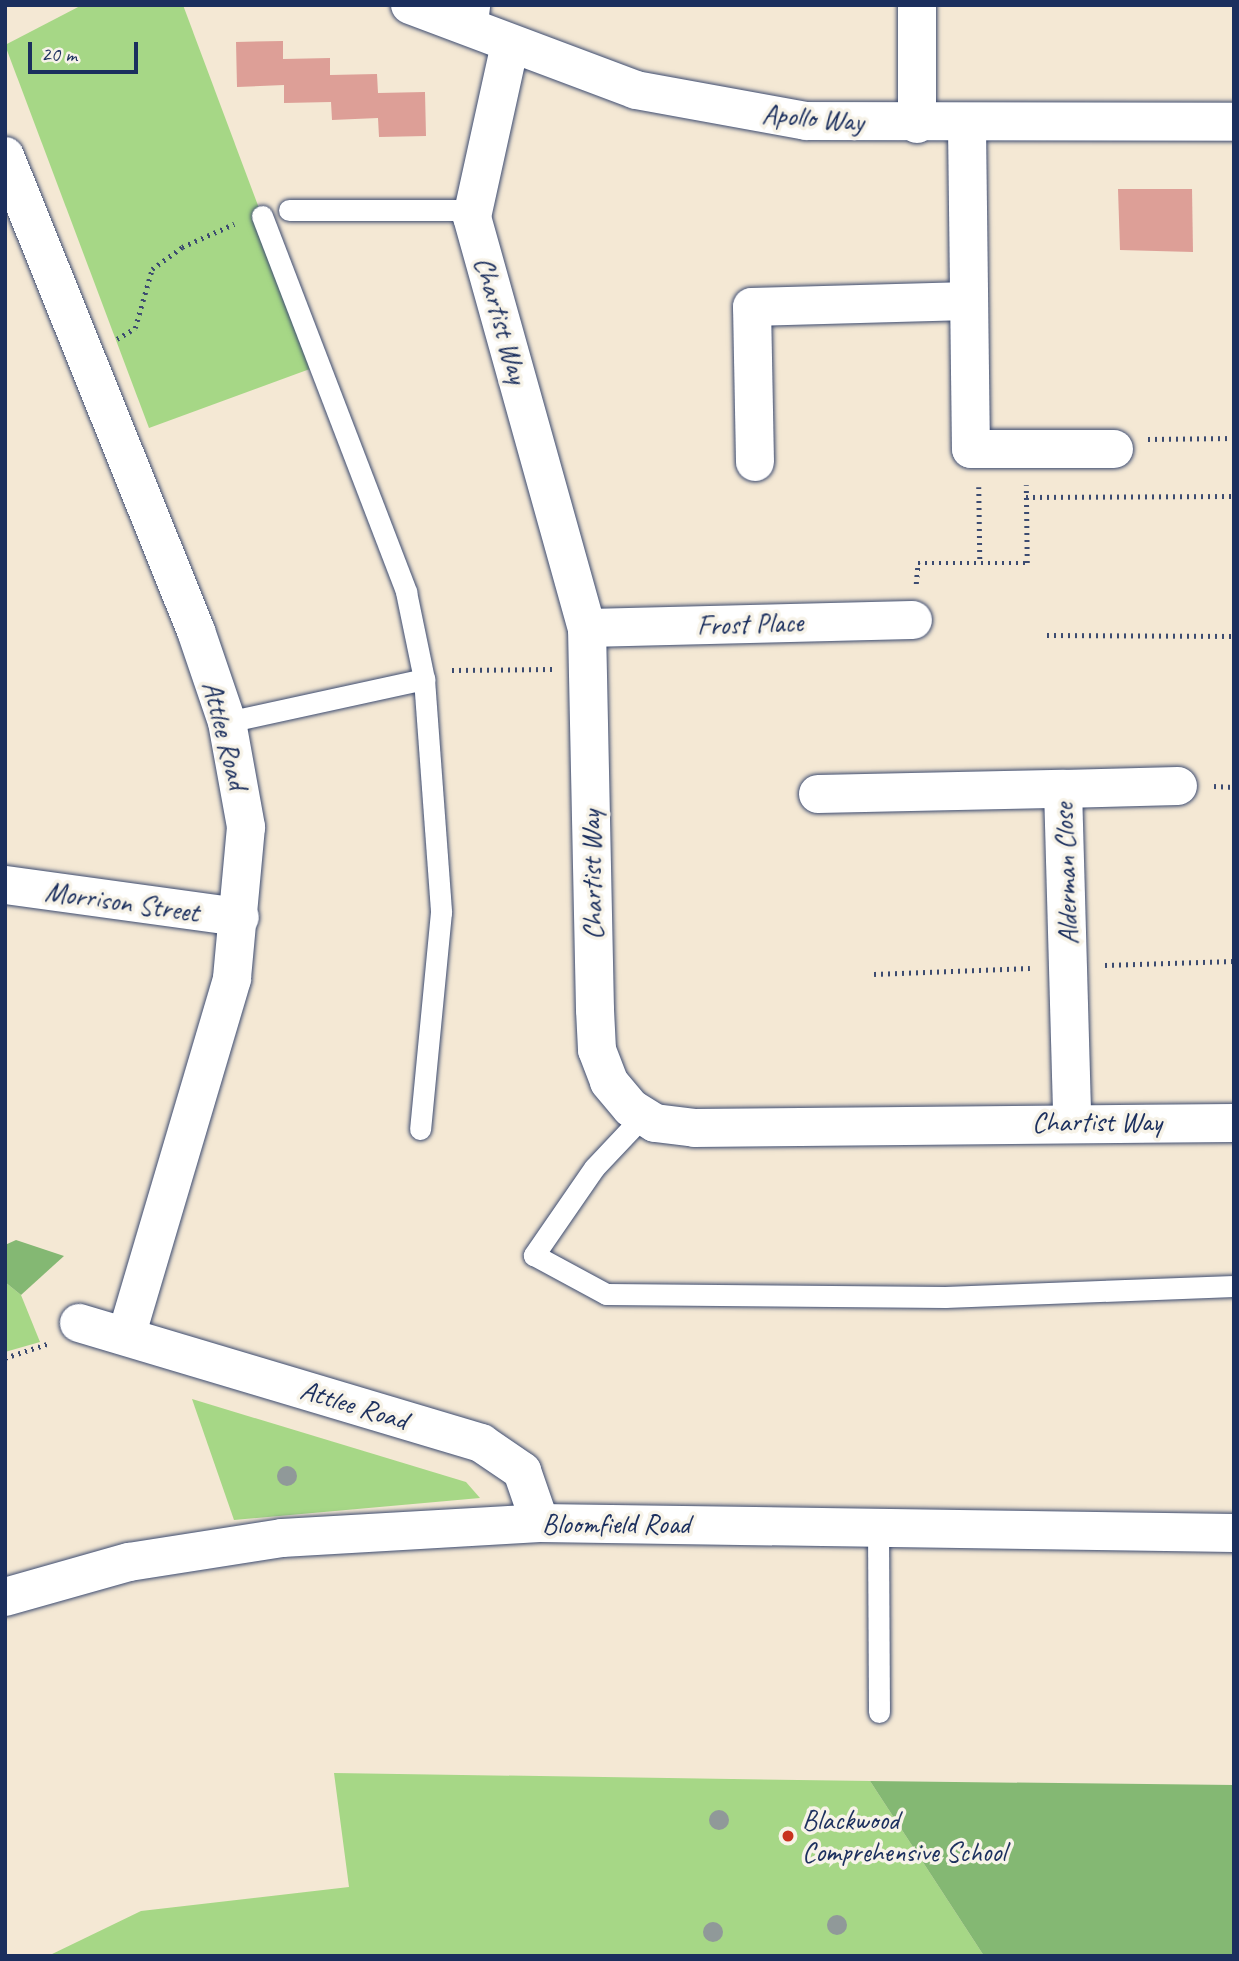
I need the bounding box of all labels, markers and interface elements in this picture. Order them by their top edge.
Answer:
scale bar [32,28,142,72]
text: 20 m [41,41,77,67]
street label: Apollo Way [761,97,865,139]
street label: Chartist Way [467,253,535,387]
street label: Frost Place [696,605,804,643]
street label: Attlee Road [195,678,255,792]
street label: Alderman Close [1047,803,1085,945]
street label: Chartist Way [574,810,610,940]
street label: Morrison Street [43,875,201,929]
street label: Chartist Way [1032,1105,1162,1139]
street label: Attlee Road [297,1373,411,1437]
street label: Bloomfield Road [542,1507,690,1541]
place label: Blackwood Comprehensive School [802,1803,1006,1869]
marker: Blackwood Comprehensive School [780,1828,796,1844]

